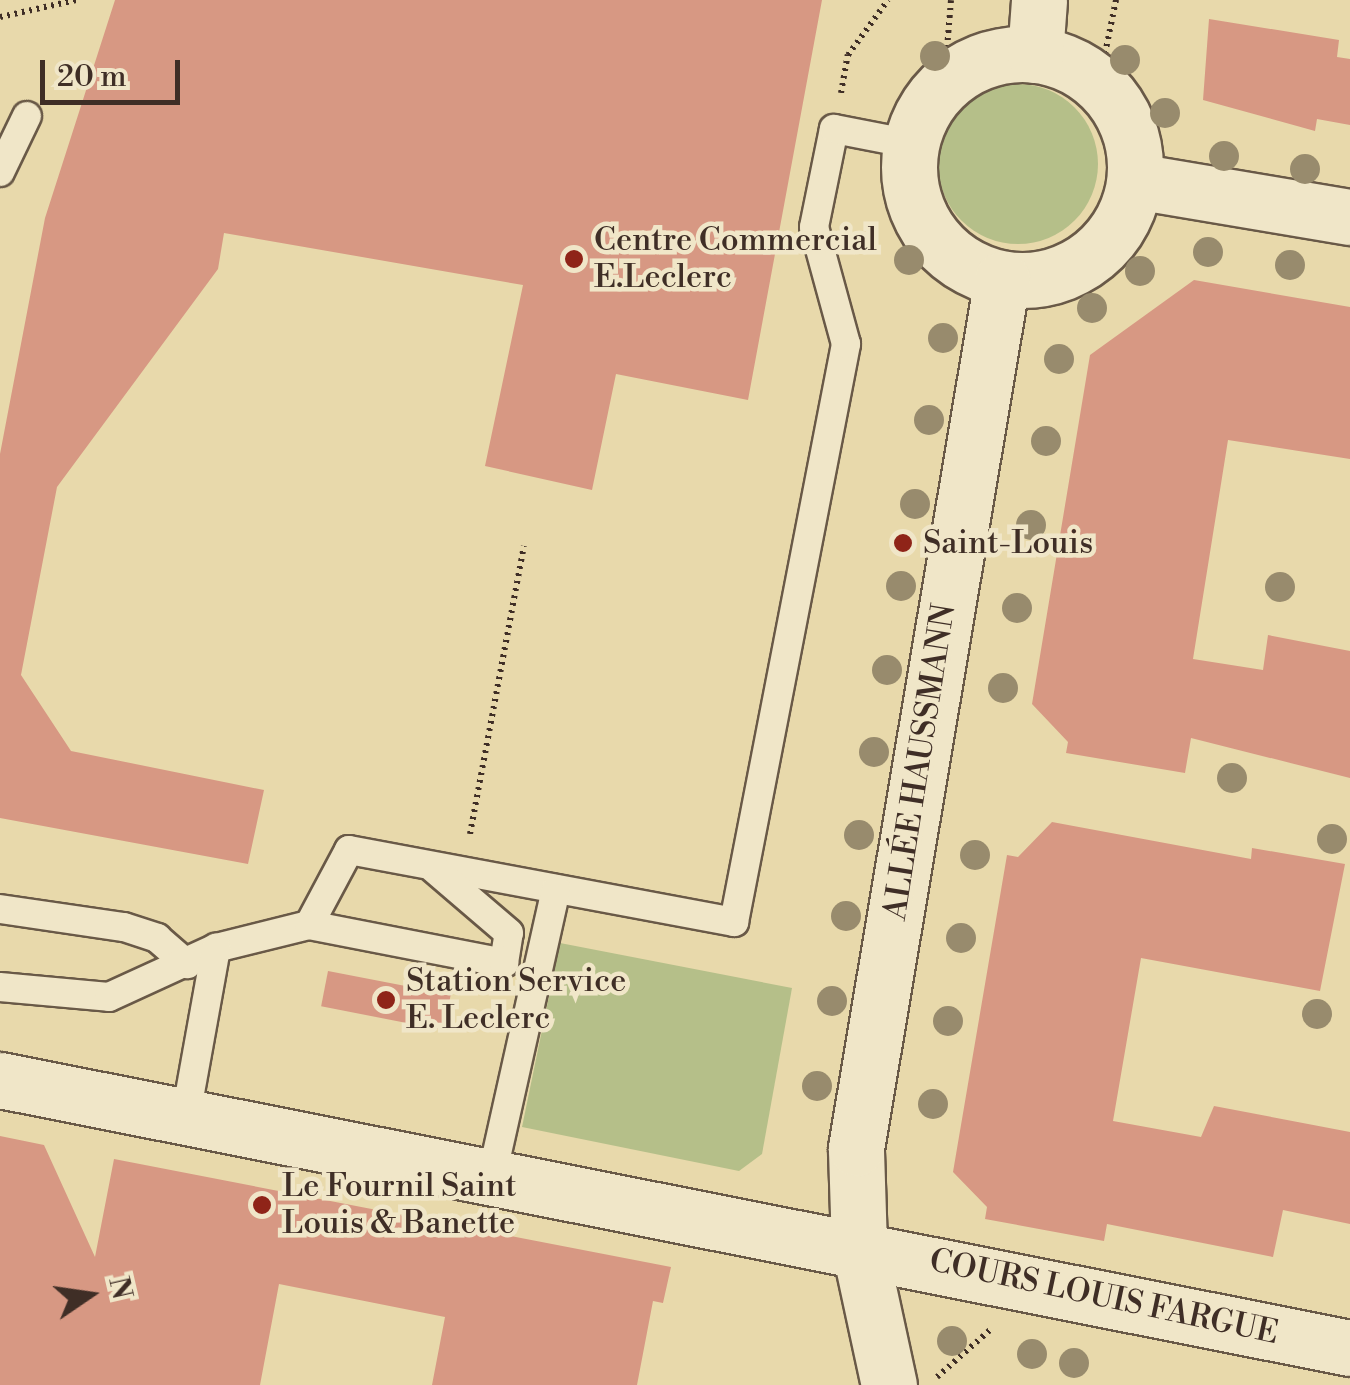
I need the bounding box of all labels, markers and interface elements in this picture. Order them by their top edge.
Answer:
scale bar [45,40,185,102]
text: 20 m [57,58,126,96]
place label: Centre Commercial E.Leclerc [594,222,877,297]
marker: Centre Commercial E.Leclerc [563,248,585,270]
place label: Saint-Louis [923,524,1093,562]
marker: Saint-Louis [892,532,914,554]
street label: ALLÉE HAUSSMANN [876,601,964,923]
place label: Station Service E. Leclerc [406,963,626,1038]
marker: Station Service E. Leclerc [375,989,397,1011]
place label: Le Fournil Saint Louis & Banette [282,1168,516,1243]
marker: Le Fournil Saint Louis & Banette [251,1194,273,1216]
street label: COURS LOUIS FARGUE [926,1241,1282,1353]
north arrow [40,1245,140,1345]
text: N [100,1273,139,1303]

